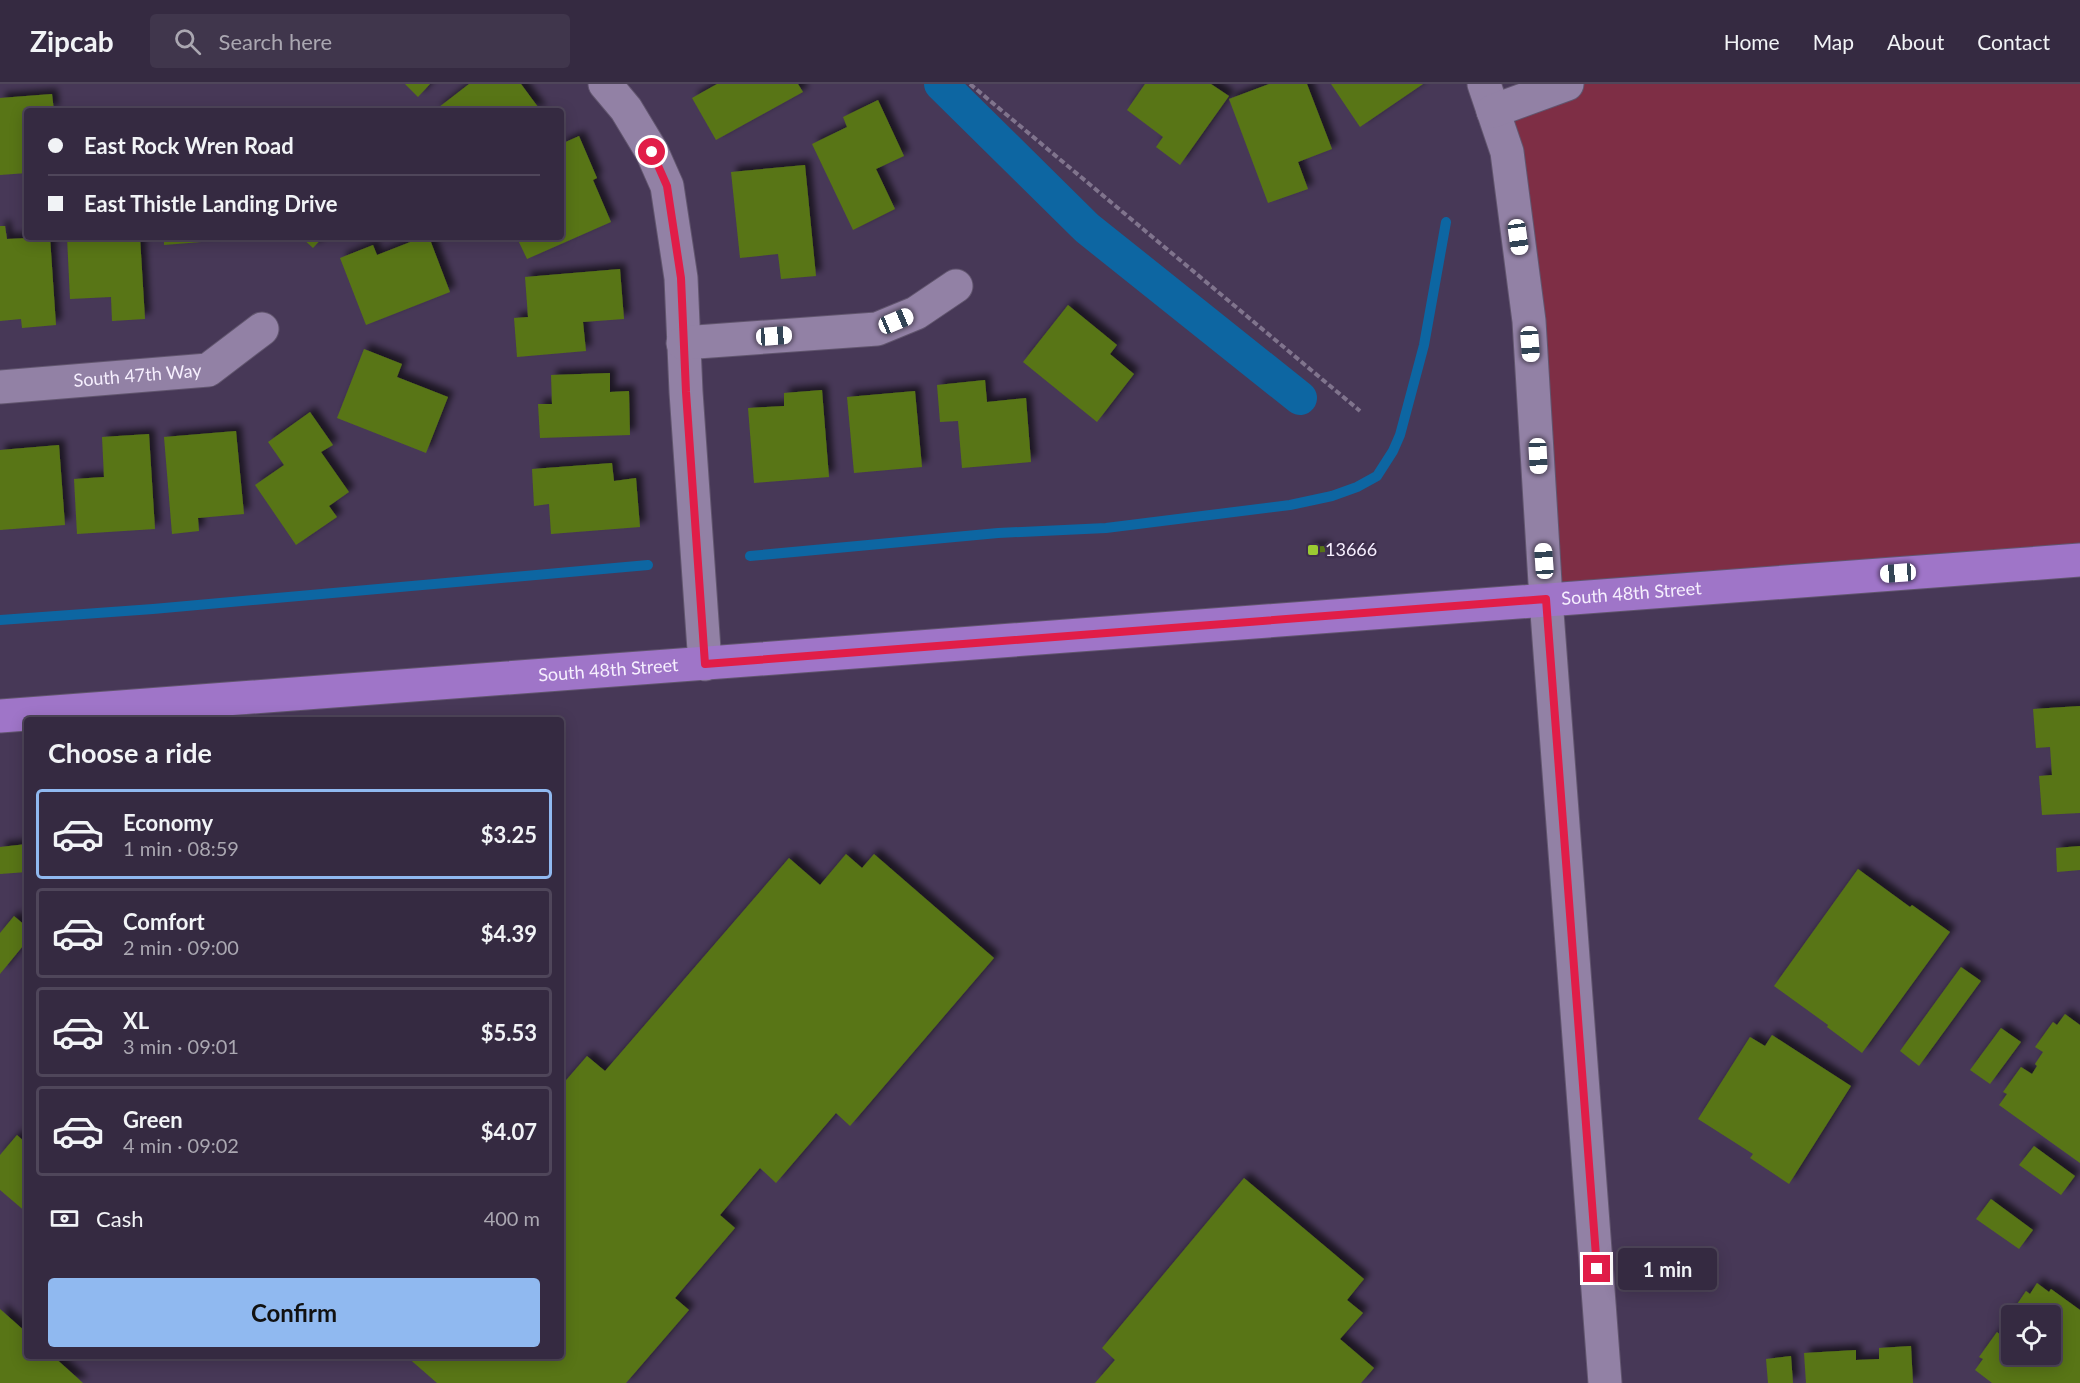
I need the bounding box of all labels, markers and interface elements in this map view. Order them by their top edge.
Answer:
search box [150,14,570,68]
text: Zipcab [30,24,114,58]
icon: search [171,25,204,58]
text: Search here [219,28,332,55]
text: Home [1724,29,1780,54]
text: Map [1813,29,1854,54]
text: About [1887,29,1944,54]
text: Contact [1977,29,2050,54]
text: East Rock Wren Road [84,132,294,159]
route start [638,138,665,165]
text: East Thistle Landing Drive [84,190,337,217]
car [1507,218,1529,256]
car [876,306,916,336]
car [1520,325,1540,363]
car [755,326,793,346]
street label: South 47th Way [73,359,203,391]
car [1528,438,1548,474]
place label: 13666 [1325,538,1377,560]
car [1534,542,1554,580]
marker: 13666 [1306,543,1320,557]
car [1879,563,1917,583]
street label: South 48th Street [1560,576,1703,609]
street label: South 48th Street [537,653,680,686]
text: Choose a ride [48,736,212,769]
icon: car [51,807,105,861]
text: Economy [123,809,213,836]
text: $3.25 [481,821,537,848]
text: 1 min · 08:59 [123,836,239,860]
icon: car [51,906,105,960]
text: Comfort [123,908,205,935]
text: $4.39 [481,920,537,947]
text: 2 min · 09:00 [123,935,239,959]
icon: car [51,1005,105,1059]
text: XL [123,1007,149,1034]
text: $5.53 [481,1019,537,1046]
text: 3 min · 09:01 [123,1034,239,1058]
icon: car [51,1104,105,1158]
text: Green [123,1106,183,1133]
text: $4.07 [481,1118,537,1145]
text: 4 min · 09:02 [123,1133,239,1157]
icon: cash [48,1202,81,1235]
text: Cash [96,1205,143,1232]
text: 400 m [484,1206,540,1230]
callout: 1 min [1618,1248,1717,1290]
route end [1583,1255,1610,1282]
text: 1 min [1643,1257,1692,1281]
button: Confirm [48,1278,540,1347]
map controls [2001,1305,2061,1365]
button: locate [2001,1305,2061,1365]

